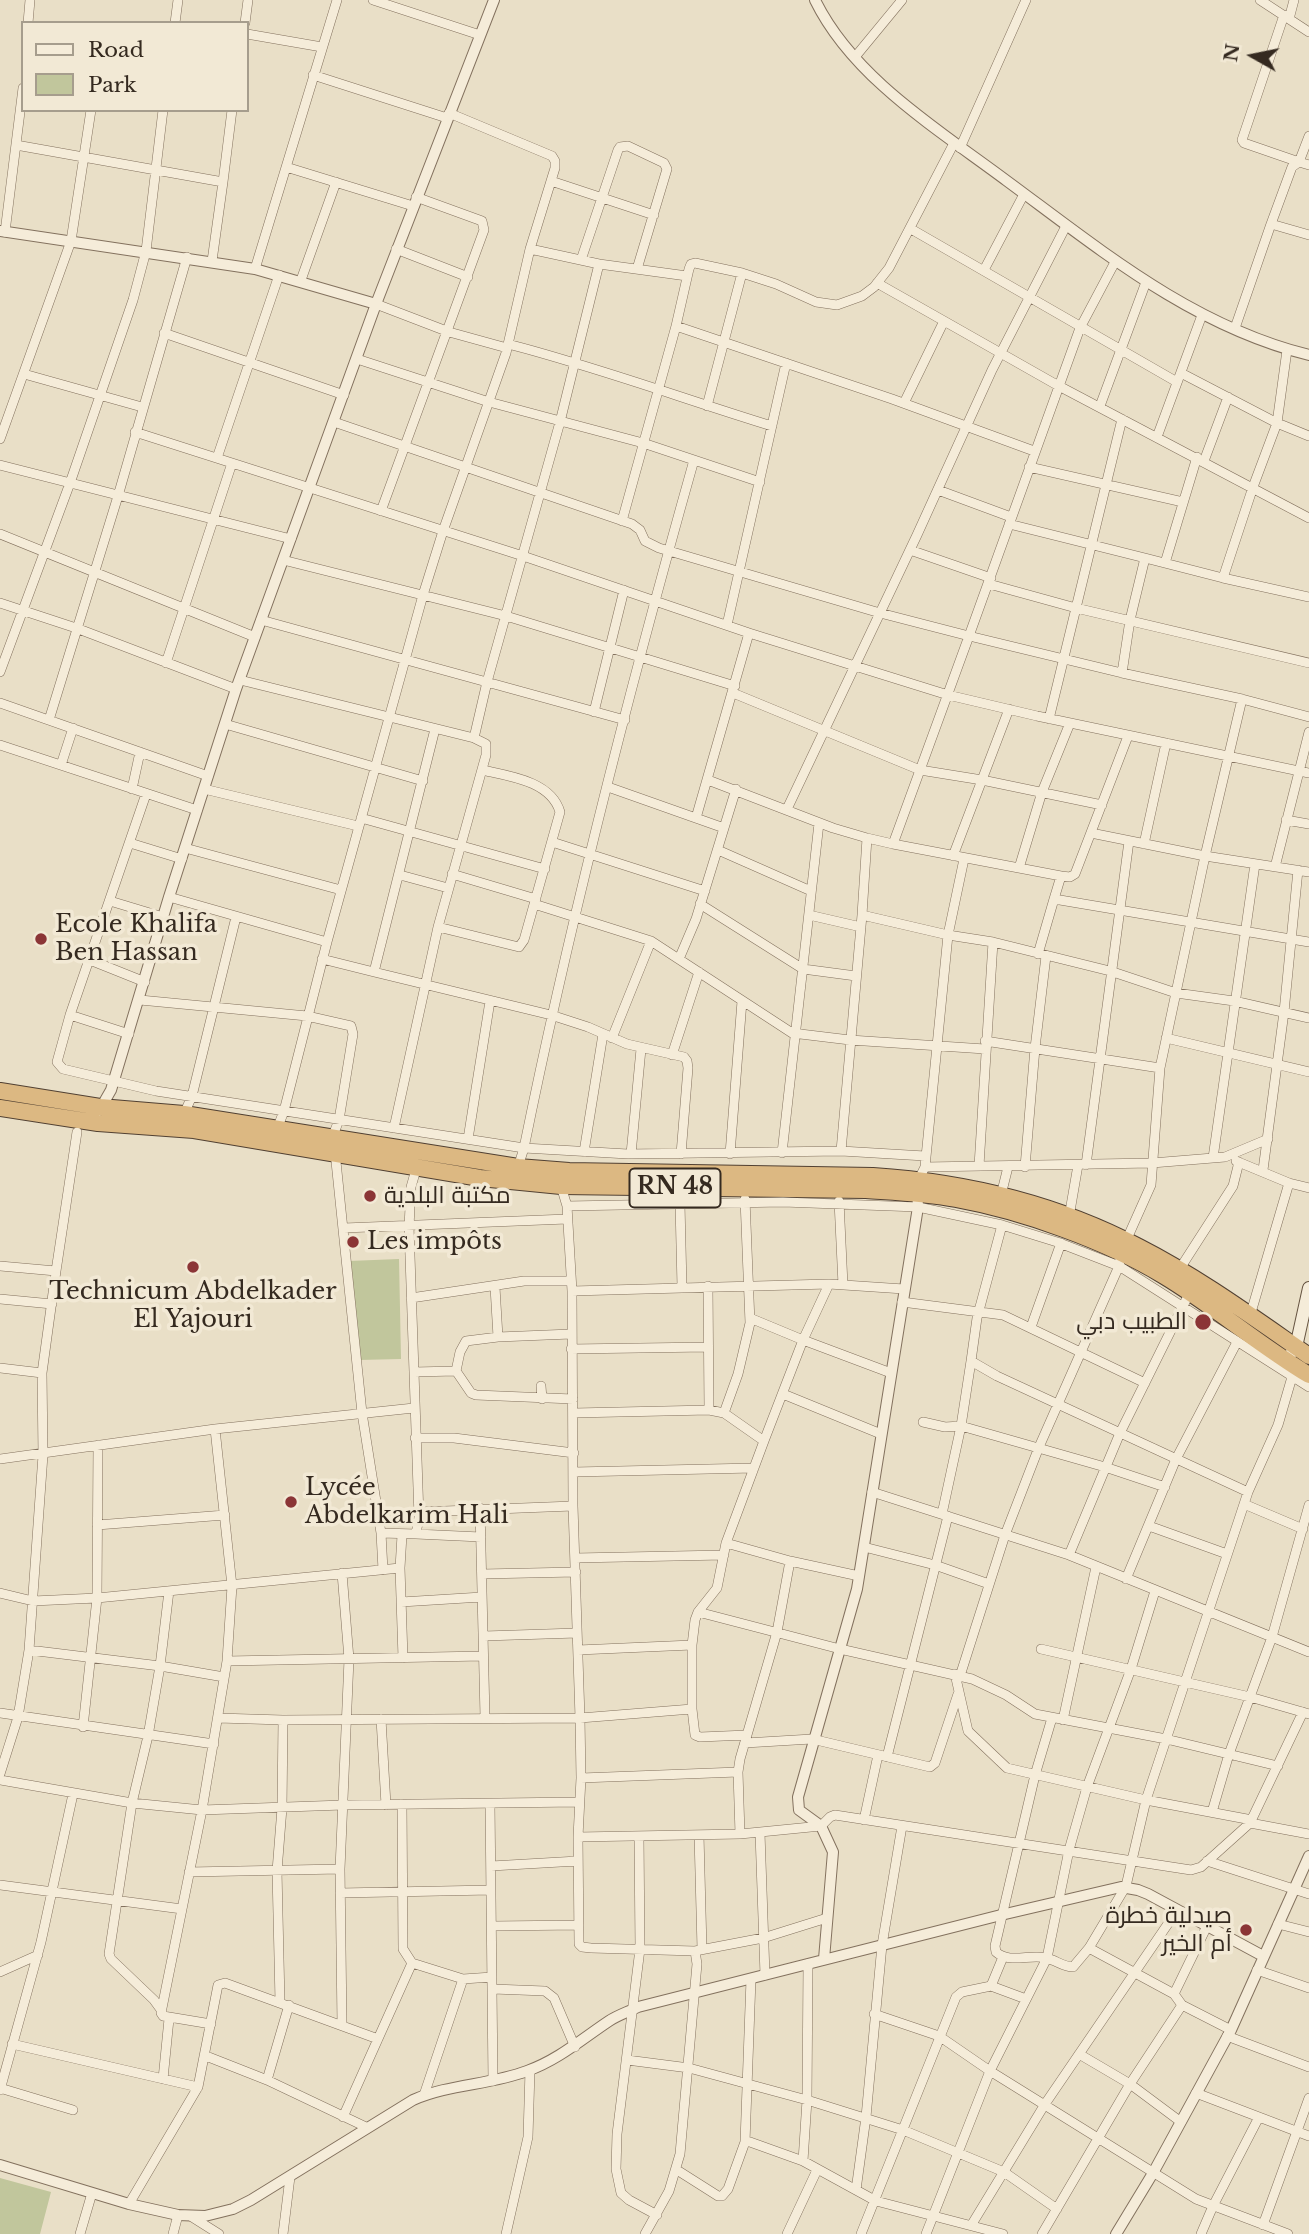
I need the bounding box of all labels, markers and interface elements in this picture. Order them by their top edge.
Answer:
legend [21,21,248,112]
north arrow [1218,21,1288,91]
text: Road [88,37,144,63]
text: N [1219,42,1245,63]
text: Park [88,72,137,98]
place label: Ecole Khalifa Ben Hassan [55,911,217,967]
marker: Ecole Khalifa Ben Hassan [33,931,49,947]
road number: RN 48 [630,1168,720,1208]
place label: مكتبة البلدية [384,1182,511,1210]
marker: مكتبة البلدية [362,1188,378,1204]
place label: Les impôts [367,1228,502,1256]
marker: Les impôts [345,1234,361,1250]
marker: Technicum Abdelkader El Yajouri [185,1259,201,1275]
place label: Technicum Abdelkader El Yajouri [49,1278,337,1334]
place label: الطبيب دبي [1076,1308,1187,1336]
marker: الطبيب دبي [1193,1312,1213,1332]
place label: Lycée Abdelkarim Hali [305,1474,509,1530]
marker: Lycée Abdelkarim Hali [283,1494,299,1510]
place label: صيدلية خطرة أم الخير [1105,1902,1232,1958]
marker: صيدلية خطرة أم الخير [1238,1922,1254,1938]

